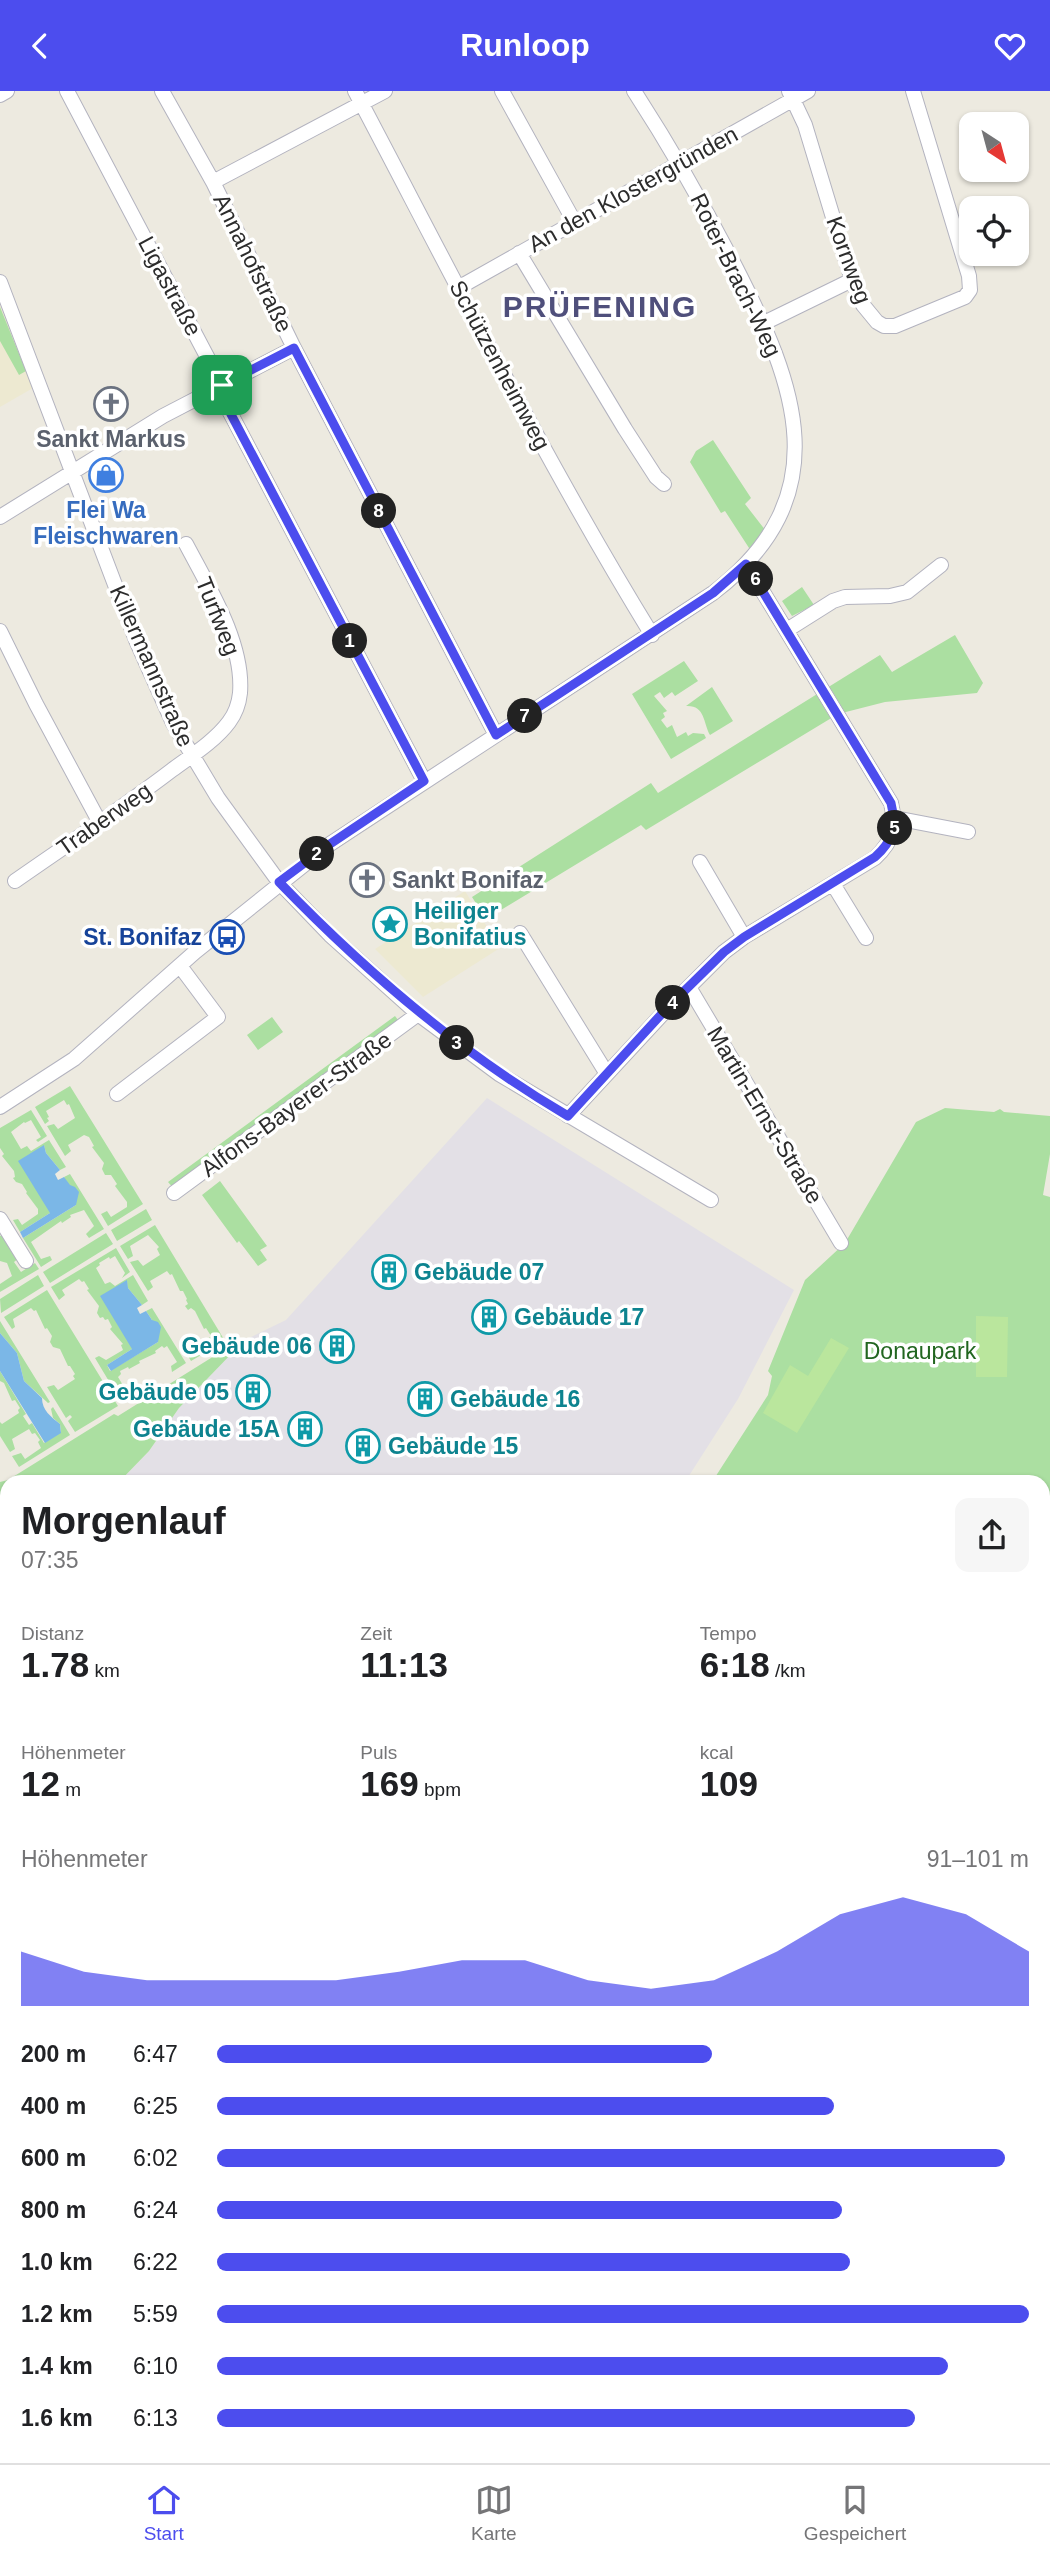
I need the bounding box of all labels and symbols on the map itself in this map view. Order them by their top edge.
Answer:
north arrow [959,112,1029,182]
street label: An den Klostergründen [524,121,742,257]
street label: Annahofstraße [208,189,298,337]
street label: Roter-Brach-Weg [685,189,787,361]
street label: Kornweg [821,213,877,307]
street label: Ligastraße [133,232,207,340]
street label: Schützenheimweg [444,276,556,454]
district label: PRÜFENING [503,290,697,323]
pin [192,355,252,415]
church icon: Sankt Markus [92,385,130,423]
place label: Sankt Markus [36,426,186,452]
shop icon: Flei Wa Fleischwaren [87,456,125,494]
pin: 8 [362,493,396,529]
place label: Flei Wa Fleischwaren [33,497,179,549]
pin: 6 [738,561,774,596]
street label: Turfweg [191,573,245,659]
street label: Killermannstraße [105,581,199,751]
pin: 1 [332,623,368,659]
pin: 7 [508,699,542,733]
street label: Traberweg [52,777,156,861]
pin: 5 [878,811,912,845]
pin: 2 [300,837,334,871]
church icon: Sankt Bonifaz [348,861,386,899]
place label: Sankt Bonifaz [392,867,544,893]
place label: Heiliger Bonifatius [414,898,526,950]
place icon: Heiliger Bonifatius [371,905,409,943]
bus stop icon: St. Bonifaz [208,918,246,956]
place label: St. Bonifaz [83,924,202,950]
pin: 4 [656,985,690,1021]
street label: Martin-Ernst-Straße [702,1022,828,1208]
pin: 3 [440,1025,475,1061]
street label: Alfons-Bayerer-Straße [196,1026,396,1182]
building icon: Gebäude 07 [370,1253,408,1291]
place label: Gebäude 07 [414,1259,544,1285]
building icon: Gebäude 17 [470,1298,508,1336]
place label: Gebäude 17 [514,1304,644,1330]
building icon: Gebäude 06 [318,1327,356,1365]
place label: Gebäude 06 [182,1333,312,1359]
park label: Donaupark [864,1338,977,1364]
building icon: Gebäude 05 [234,1373,272,1411]
place label: Gebäude 05 [99,1379,229,1405]
building icon: Gebäude 16 [406,1380,444,1418]
place label: Gebäude 16 [450,1386,580,1412]
building icon: Gebäude 15A [286,1410,324,1448]
place label: Gebäude 15A [133,1416,280,1442]
building icon: Gebäude 15 [344,1427,382,1465]
place label: Gebäude 15 [388,1433,519,1459]

